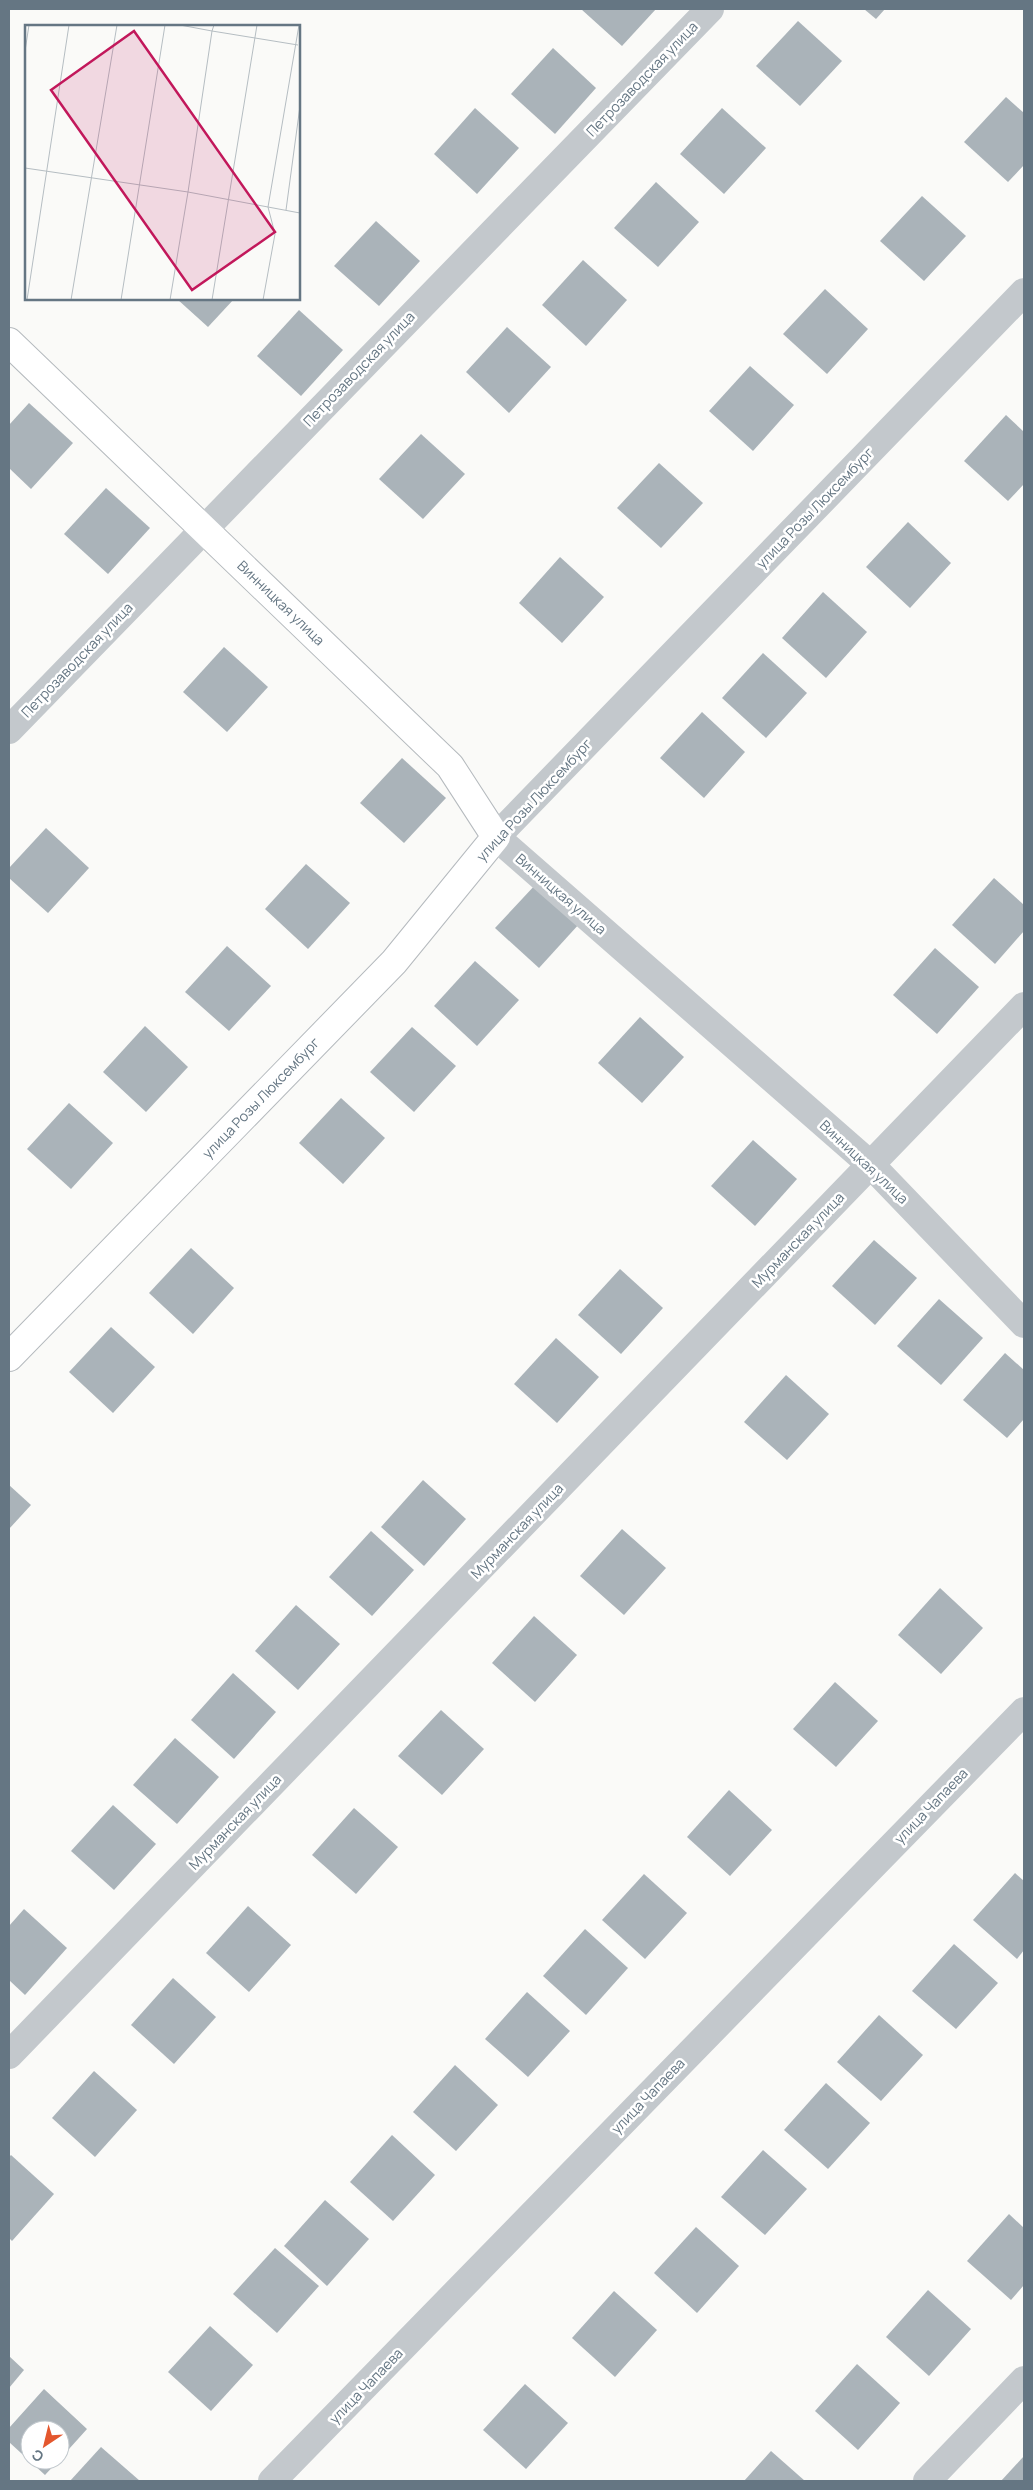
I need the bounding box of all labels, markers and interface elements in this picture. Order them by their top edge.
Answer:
street label: Петрозаводская улица [582,17,702,140]
inset map [25,25,300,300]
street label: Петрозаводская улица [299,307,419,430]
street label: улица Розы Люксембург [752,443,878,572]
street label: Винницкая улица [234,556,329,649]
street label: Петрозаводская улица [17,598,137,721]
street label: улица Розы Люксембург [472,734,596,865]
street label: Винницкая улица [512,849,611,938]
street label: улица Розы Люксембург [198,1033,324,1162]
street label: Винницкая улица [816,1116,913,1208]
street label: Мурманская улица [747,1188,848,1291]
street label: Мурманская улица [466,1479,567,1582]
street label: улица Чапаева [890,1764,972,1848]
street label: Мурманская улица [184,1770,285,1873]
street label: улица Чапаева [607,2054,689,2138]
street label: улица Чапаева [325,2344,407,2428]
north arrow [20,2420,70,2470]
text: С [28,2445,47,2467]

